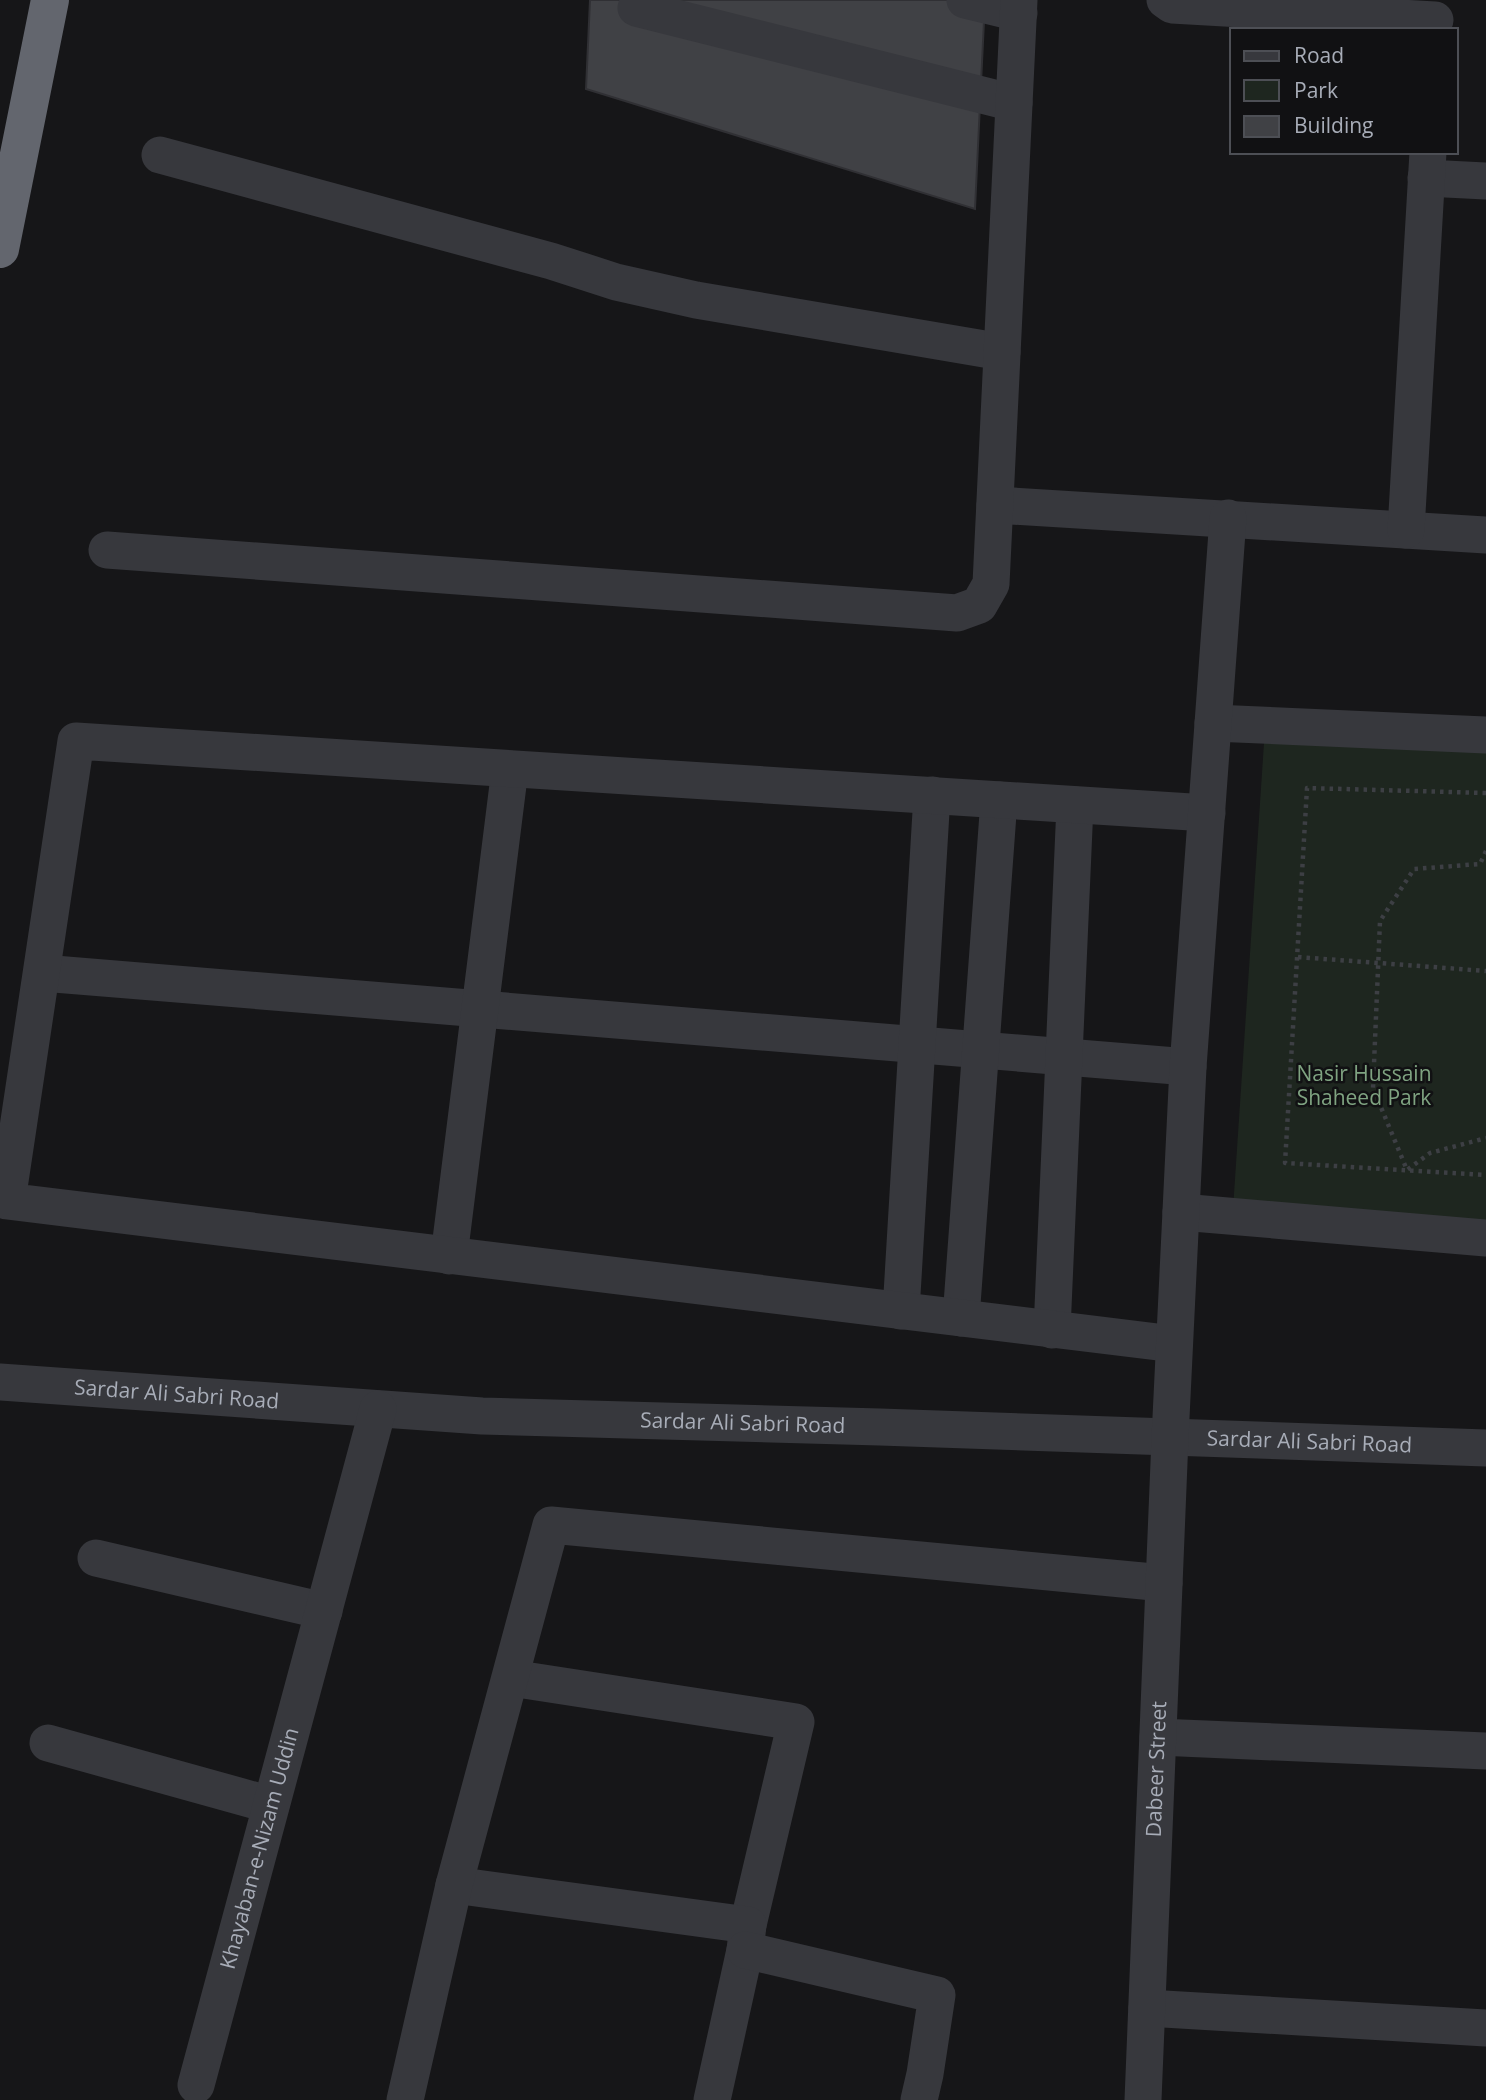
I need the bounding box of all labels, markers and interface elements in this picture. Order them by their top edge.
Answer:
legend [1230,28,1458,154]
text: Road [1294,41,1344,69]
text: Park [1294,76,1338,104]
text: Building [1294,111,1373,139]
park label: Nasir Hussain Shaheed Park [1296,1059,1432,1111]
street label: Sardar Ali Sabri Road [73,1372,280,1415]
street label: Sardar Ali Sabri Road [640,1405,846,1439]
street label: Sardar Ali Sabri Road [1206,1423,1413,1458]
street label: Dabeer Street [1139,1701,1172,1838]
street label: Khayaban-e-Nizam Uddin [213,1724,305,1972]

